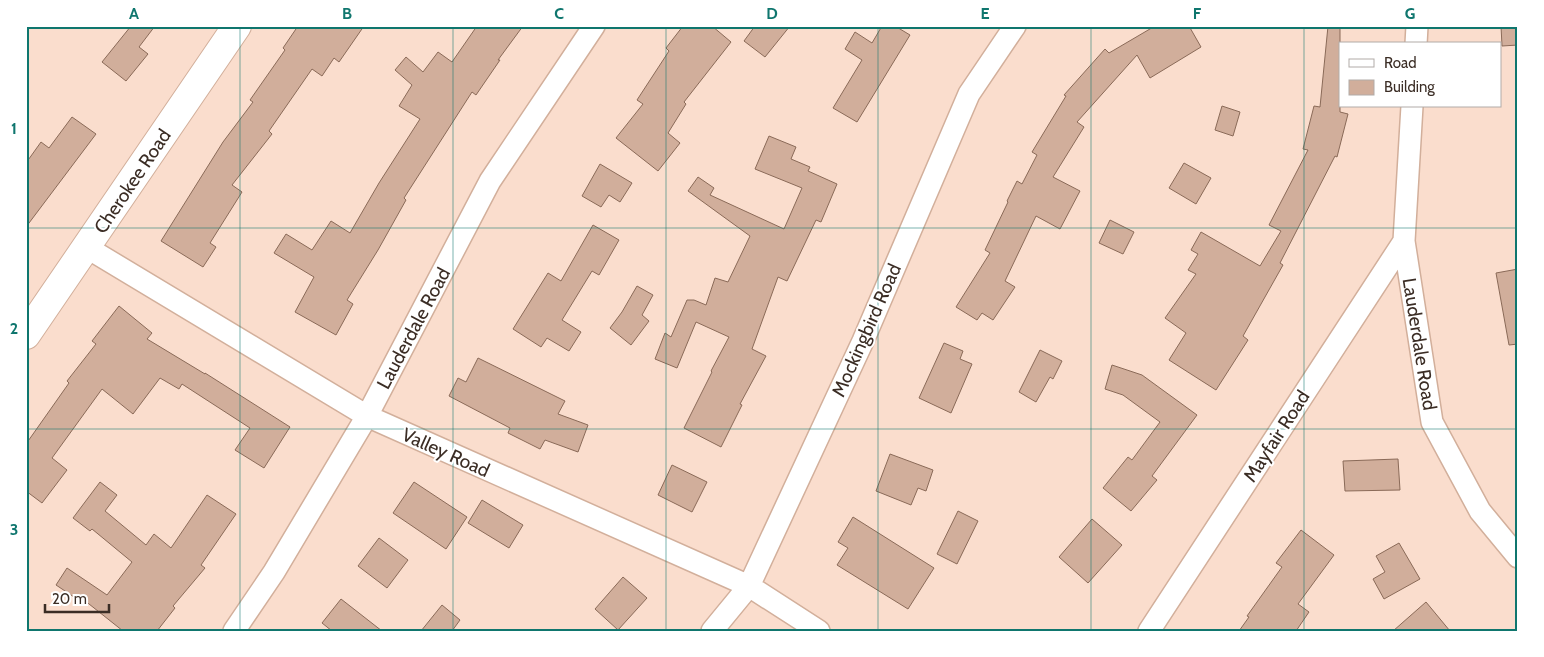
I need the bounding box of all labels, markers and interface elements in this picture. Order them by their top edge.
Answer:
text: A [129,4,139,23]
text: B [342,4,352,23]
text: C [554,4,564,23]
text: D [766,4,778,23]
text: E [980,4,990,23]
text: F [1193,4,1202,23]
text: G [1405,4,1415,23]
legend [1339,42,1502,108]
text: Road [1384,54,1417,72]
text: Building [1384,78,1435,96]
text: 1 [11,119,17,138]
street label: Cherokee Road [89,125,176,238]
street label: Mockingbird Road [827,260,906,400]
street label: Lauderdale Road [372,264,455,393]
street label: Lauderdale Road [1398,276,1441,412]
text: 2 [10,319,18,338]
street label: Mayfair Road [1238,386,1315,486]
street label: Valley Road [398,423,493,482]
text: 3 [10,520,18,539]
scale bar [45,582,109,614]
text: 20 m [52,590,87,608]

